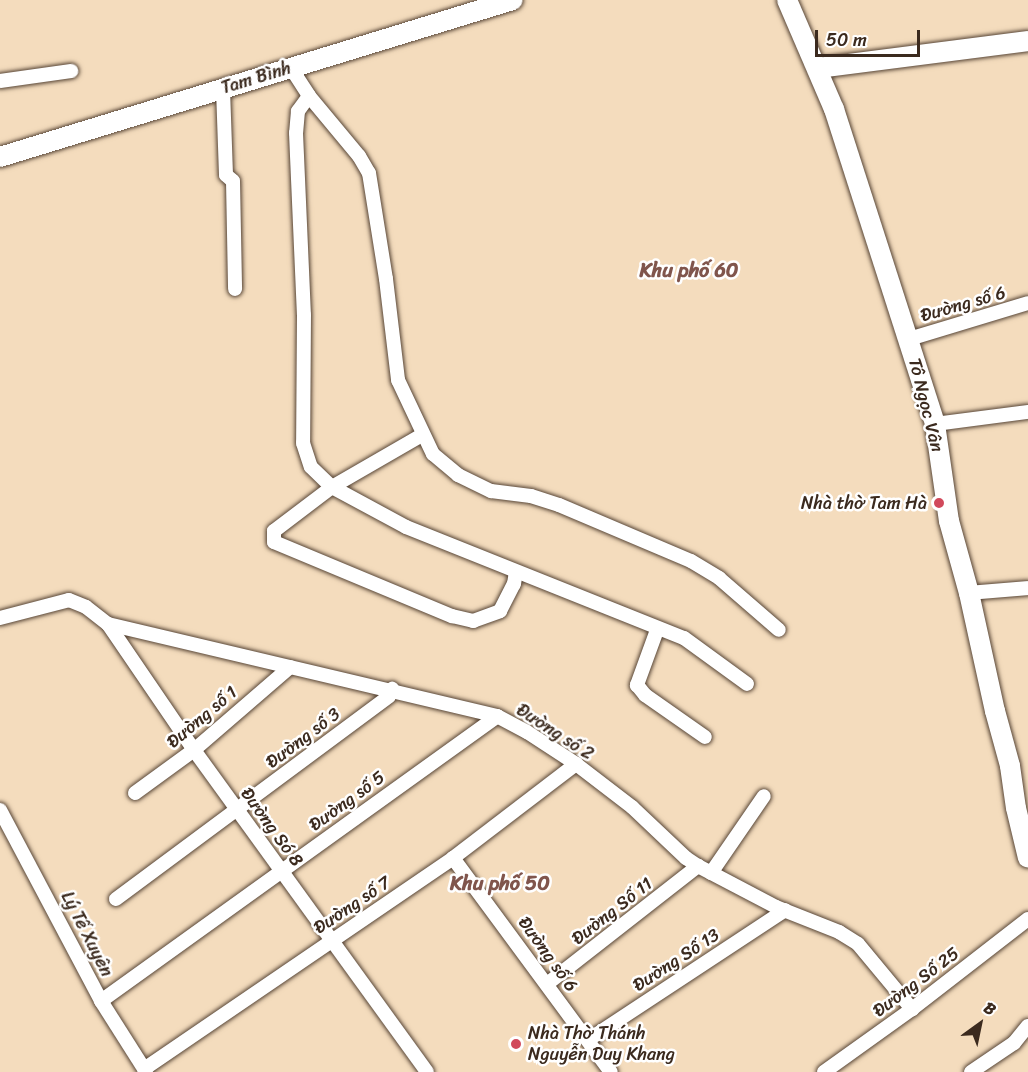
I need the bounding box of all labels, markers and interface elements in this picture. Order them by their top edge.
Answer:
scale bar [818,18,923,56]
text: 50 m [826,24,867,56]
street label: Tam Bình [219,57,293,99]
district label: Khu phố 60 [640,258,738,282]
street label: Đường số 6 [918,281,1008,327]
street label: Tô Ngọc Vân [904,356,948,454]
place label: Nhà thờ Tam Hà [801,492,927,514]
marker: Nhà thờ Tam Hà [932,496,946,510]
street label: Đường số 1 [162,681,242,753]
street label: Đường số 2 [512,699,598,765]
street label: Đường số 3 [261,703,345,773]
street label: Đường số 5 [305,766,389,836]
street label: Đường Só 8 [236,783,308,871]
street label: Đường số 7 [309,871,395,939]
district label: Khu phố 50 [450,871,550,895]
street label: Đường Số 11 [567,873,657,949]
street label: Lý Tế Xuyên [56,888,118,980]
street label: Đường số 6 [513,912,583,996]
street label: Đường Số 13 [629,924,723,996]
street label: Đường Số 25 [869,943,963,1021]
north arrow [950,994,1010,1054]
text: B [978,994,1002,1023]
place label: Nhà Thờ Thánh Nguyễn Duy Khang [528,1023,675,1066]
marker: Nhà Thờ Thánh Nguyễn Duy Khang [509,1037,523,1051]

